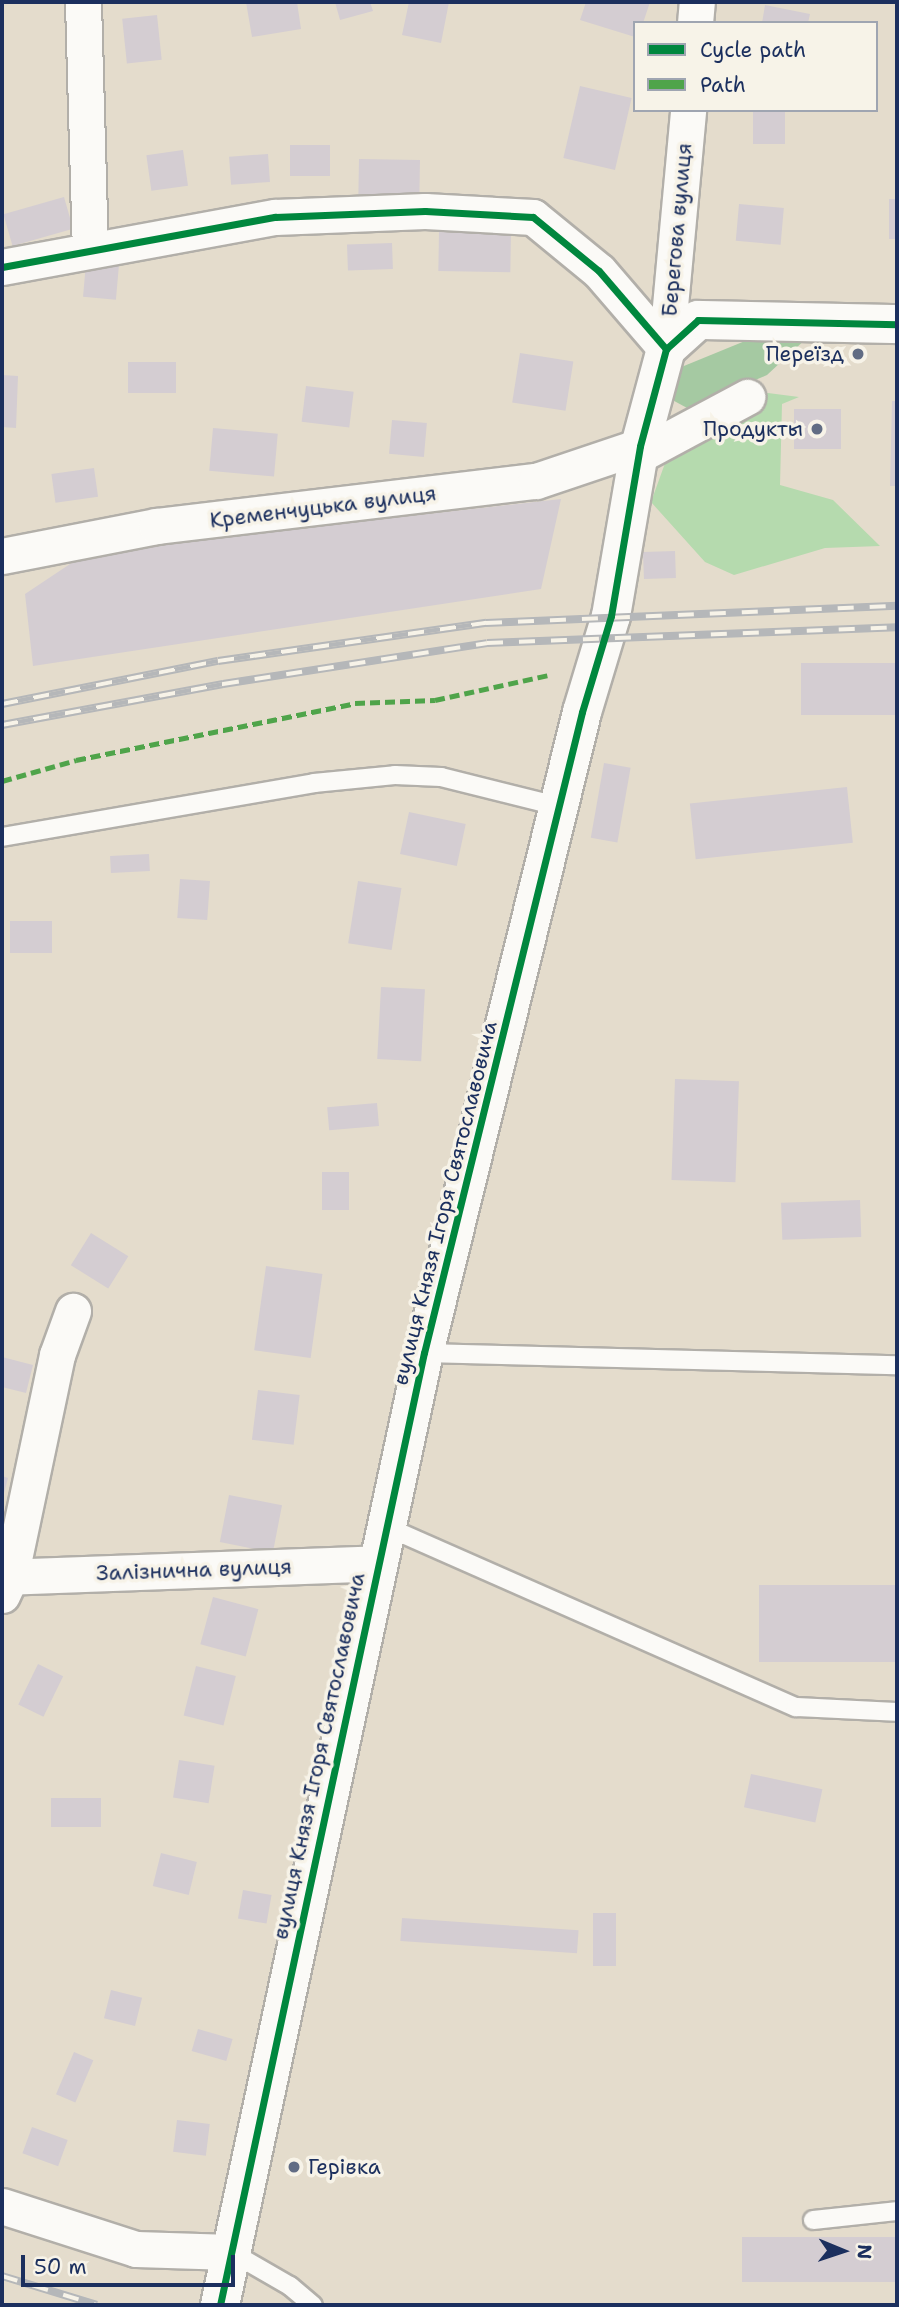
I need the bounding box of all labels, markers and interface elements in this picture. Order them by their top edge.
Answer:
legend [633,21,878,112]
text: Cycle path [700,36,806,64]
text: Path [700,71,746,99]
street label: Берегова вулиця [657,142,697,318]
place label: Переїзд [766,341,844,367]
marker: Переїзд [850,346,866,362]
place label: Продукты [703,416,803,442]
marker: Продукты [809,421,825,437]
street label: Кременчуцька вулиця [208,481,438,533]
street label: вулиця Князя Ігоря Святославовича [388,1018,502,1388]
street label: Залізнична вулиця [96,1554,292,1586]
street label: вулиця Князя Ігоря Святославовича [268,1570,370,1942]
place label: Герівка [308,2154,381,2180]
marker: Герівка [286,2159,302,2175]
north arrow [808,2216,878,2286]
scale bar [24,2240,238,2284]
text: N [852,2244,877,2260]
text: 50 m [34,2253,87,2281]

